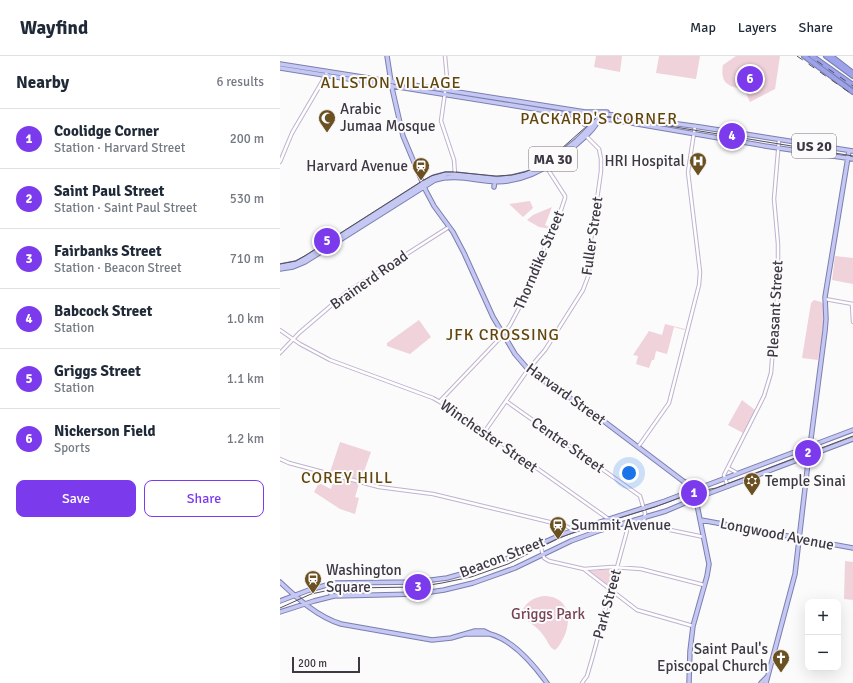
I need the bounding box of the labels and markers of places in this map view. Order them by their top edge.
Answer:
pin: 6 [737,64,763,94]
place label: Arabic Jumaa Mosque [340,100,435,135]
mosque icon: Arabic Jumaa Mosque [317,108,337,133]
pin: 4 [719,121,745,151]
hospital icon: HRI Hospital [688,151,708,176]
place label: HRI Hospital [604,152,685,170]
station icon: Harvard Avenue [411,156,431,181]
place label: Harvard Avenue [306,157,408,175]
pin: 5 [314,226,340,256]
pin: 2 [795,438,821,468]
synagogue icon: Temple Sinai [742,471,762,496]
place label: Temple Sinai [765,472,846,490]
pin: 1 [681,478,707,508]
station icon: Summit Avenue [548,515,568,540]
place label: Summit Avenue [571,516,671,534]
place label: Washington Square [326,561,402,596]
station icon: Washington Square [303,569,323,594]
pin: 3 [405,572,431,602]
place label: Saint Paul's Episcopal Church [657,640,768,675]
church icon: Saint Paul's Episcopal Church [771,648,791,673]

